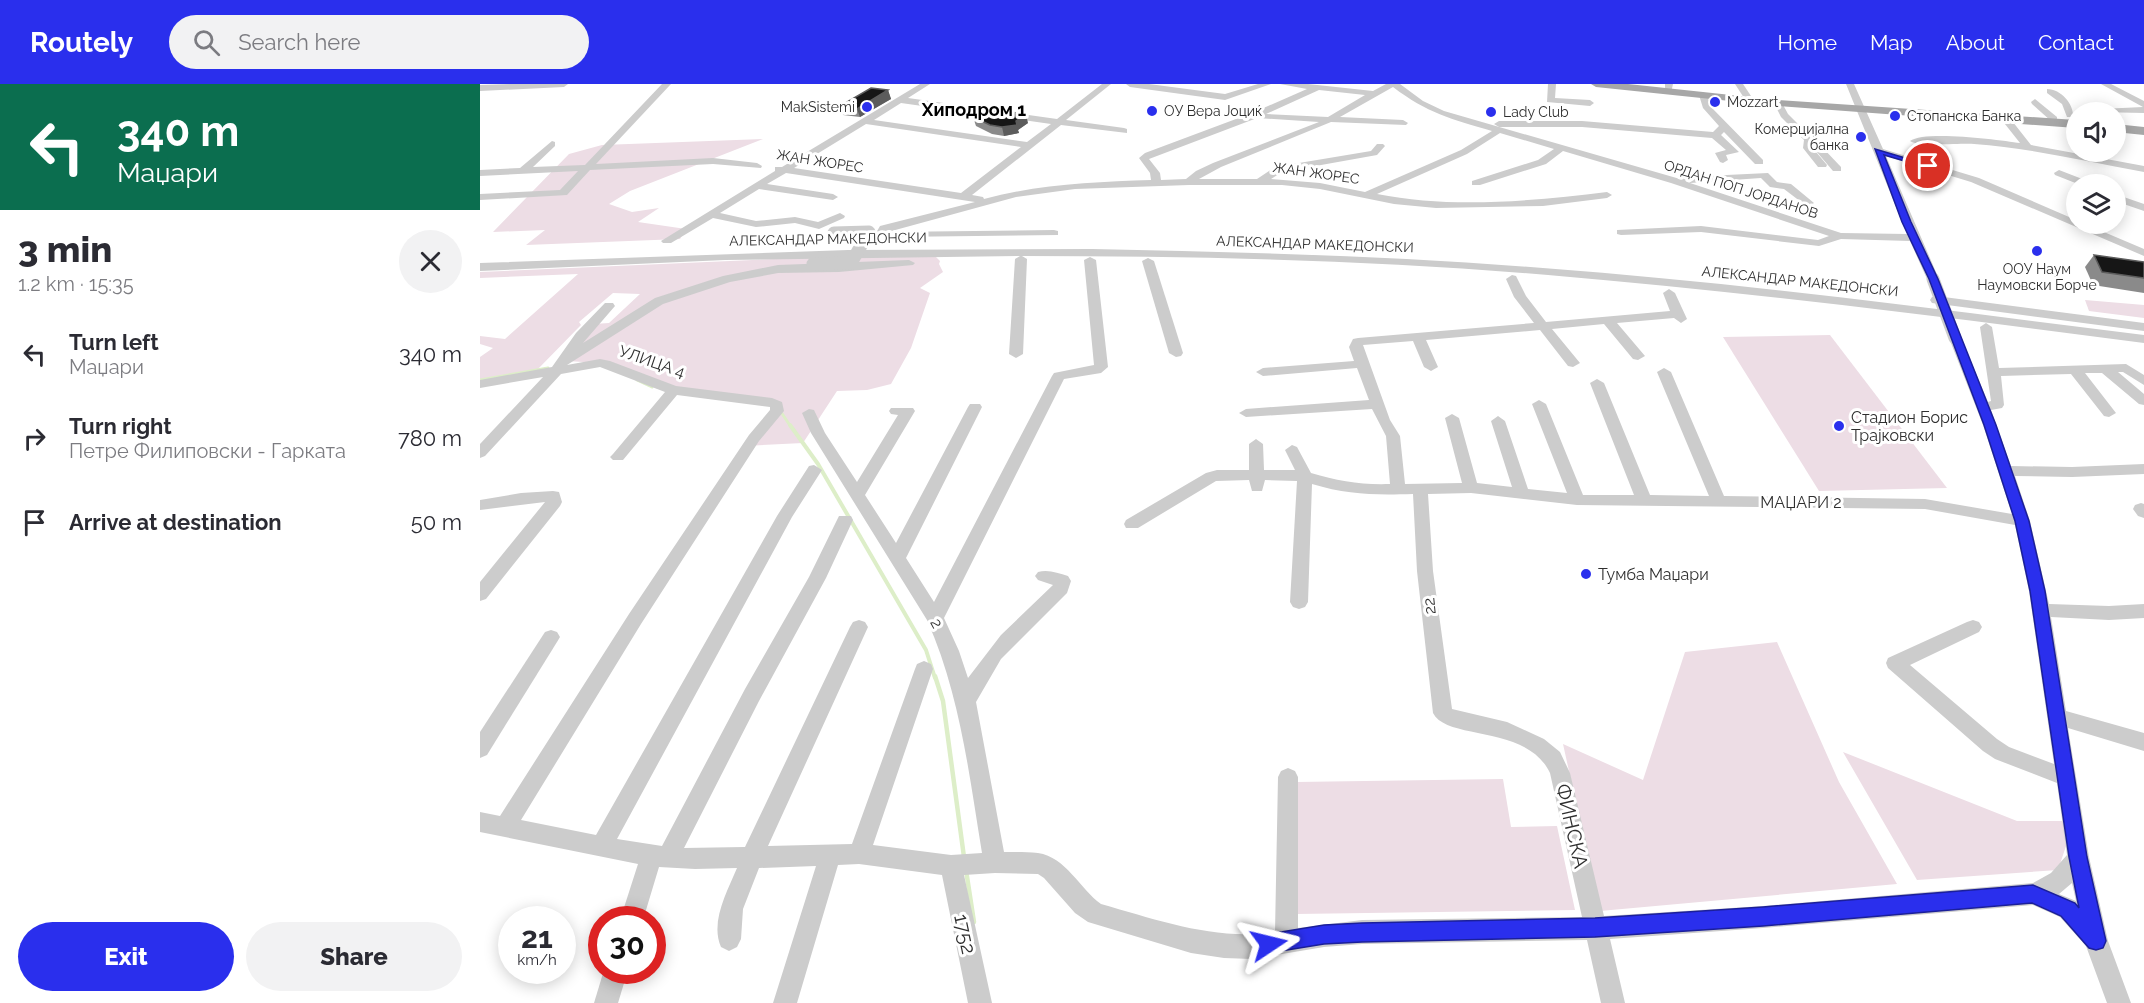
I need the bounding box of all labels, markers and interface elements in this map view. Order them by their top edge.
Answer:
search box [169,15,589,69]
text: Routely [30,26,133,59]
icon: search [190,26,223,59]
text: Search here [238,29,360,55]
text: Home [1778,30,1837,55]
text: Map [1870,30,1913,55]
text: About [1946,30,2005,55]
text: Contact [2038,30,2114,55]
place label: Mozzart [1727,94,1779,110]
marker: Mozzart [1708,95,1722,109]
place label: MakSistemi [781,99,855,115]
district label: Хиподром 1 [921,99,1026,120]
marker: MakSistemi [860,100,874,114]
map controls [2066,102,2126,234]
button: sound [2066,102,2126,162]
place label: ОУ Вера Јоциќ [1164,103,1262,119]
marker: ОУ Вера Јоциќ [1145,104,1159,118]
place label: Lady Club [1503,104,1569,120]
marker: Lady Club [1484,105,1498,119]
text: 340 m [117,107,239,156]
icon: left [18,108,96,186]
place label: Стопанска Банка [1907,108,2021,124]
marker: Стопанска Банка [1888,109,1902,123]
place label: Комерцијална банка [1755,121,1849,153]
marker: Комерцијална банка [1854,130,1868,144]
pin [1902,140,1953,191]
street label: ЖАН ЖОРЕС [776,146,865,176]
icon: arrive [1911,149,1944,182]
text: Маџари [117,157,218,188]
street label: ОРДАН ПОП ЈОРДАНОВ [1662,157,1820,221]
street label: ЖАН ЖОРЕС [1272,159,1361,187]
button: layers [2066,174,2126,234]
text: 3 min [18,228,112,270]
street label: АЛЕКСАНДАР МАКЕДОНСКИ [729,229,927,249]
button: close [399,230,462,293]
street label: АЛЕКСАНДАР МАКЕДОНСКИ [1216,233,1414,255]
marker: ООУ Наум Наумовски Борче [2030,244,2044,258]
place label: ООУ Наум Наумовски Борче [1977,261,2097,293]
street label: АЛЕКСАНДАР МАКЕДОНСКИ [1701,263,1899,299]
text: 1.2 km · 15:35 [18,272,134,296]
text: Turn left [69,329,159,355]
icon: left [18,338,51,371]
text: 340 m [399,341,462,367]
street label: УЛИЦА 4 [616,341,688,382]
text: Маџари [69,355,144,379]
place label: Стадион Борис Трајковски [1851,408,1968,445]
text: Turn right [69,413,172,439]
marker: Стадион Борис Трајковски [1832,419,1846,433]
icon: right [18,422,51,455]
text: 780 m [398,425,462,451]
text: Петре Филиповски - Гарката [69,439,346,463]
street label: МАЏАРИ 2 [1760,493,1842,512]
icon: arrive [18,506,51,539]
text: Arrive at destination [69,509,282,535]
text: 50 m [411,509,462,535]
place label: Тумба Маџари [1598,565,1709,584]
marker: Тумба Маџари [1579,567,1593,581]
street label: 22 [1419,597,1440,615]
street label: 2 [926,615,947,631]
street label: ФИНСКА [1551,781,1593,871]
speed limit sign: 30 [588,906,666,984]
street label: 1752 [949,912,981,956]
position arrow [1237,912,1301,976]
text: 21 [521,920,553,955]
button: Exit [18,922,234,991]
button: Share [246,922,462,991]
text: km/h [517,951,557,969]

